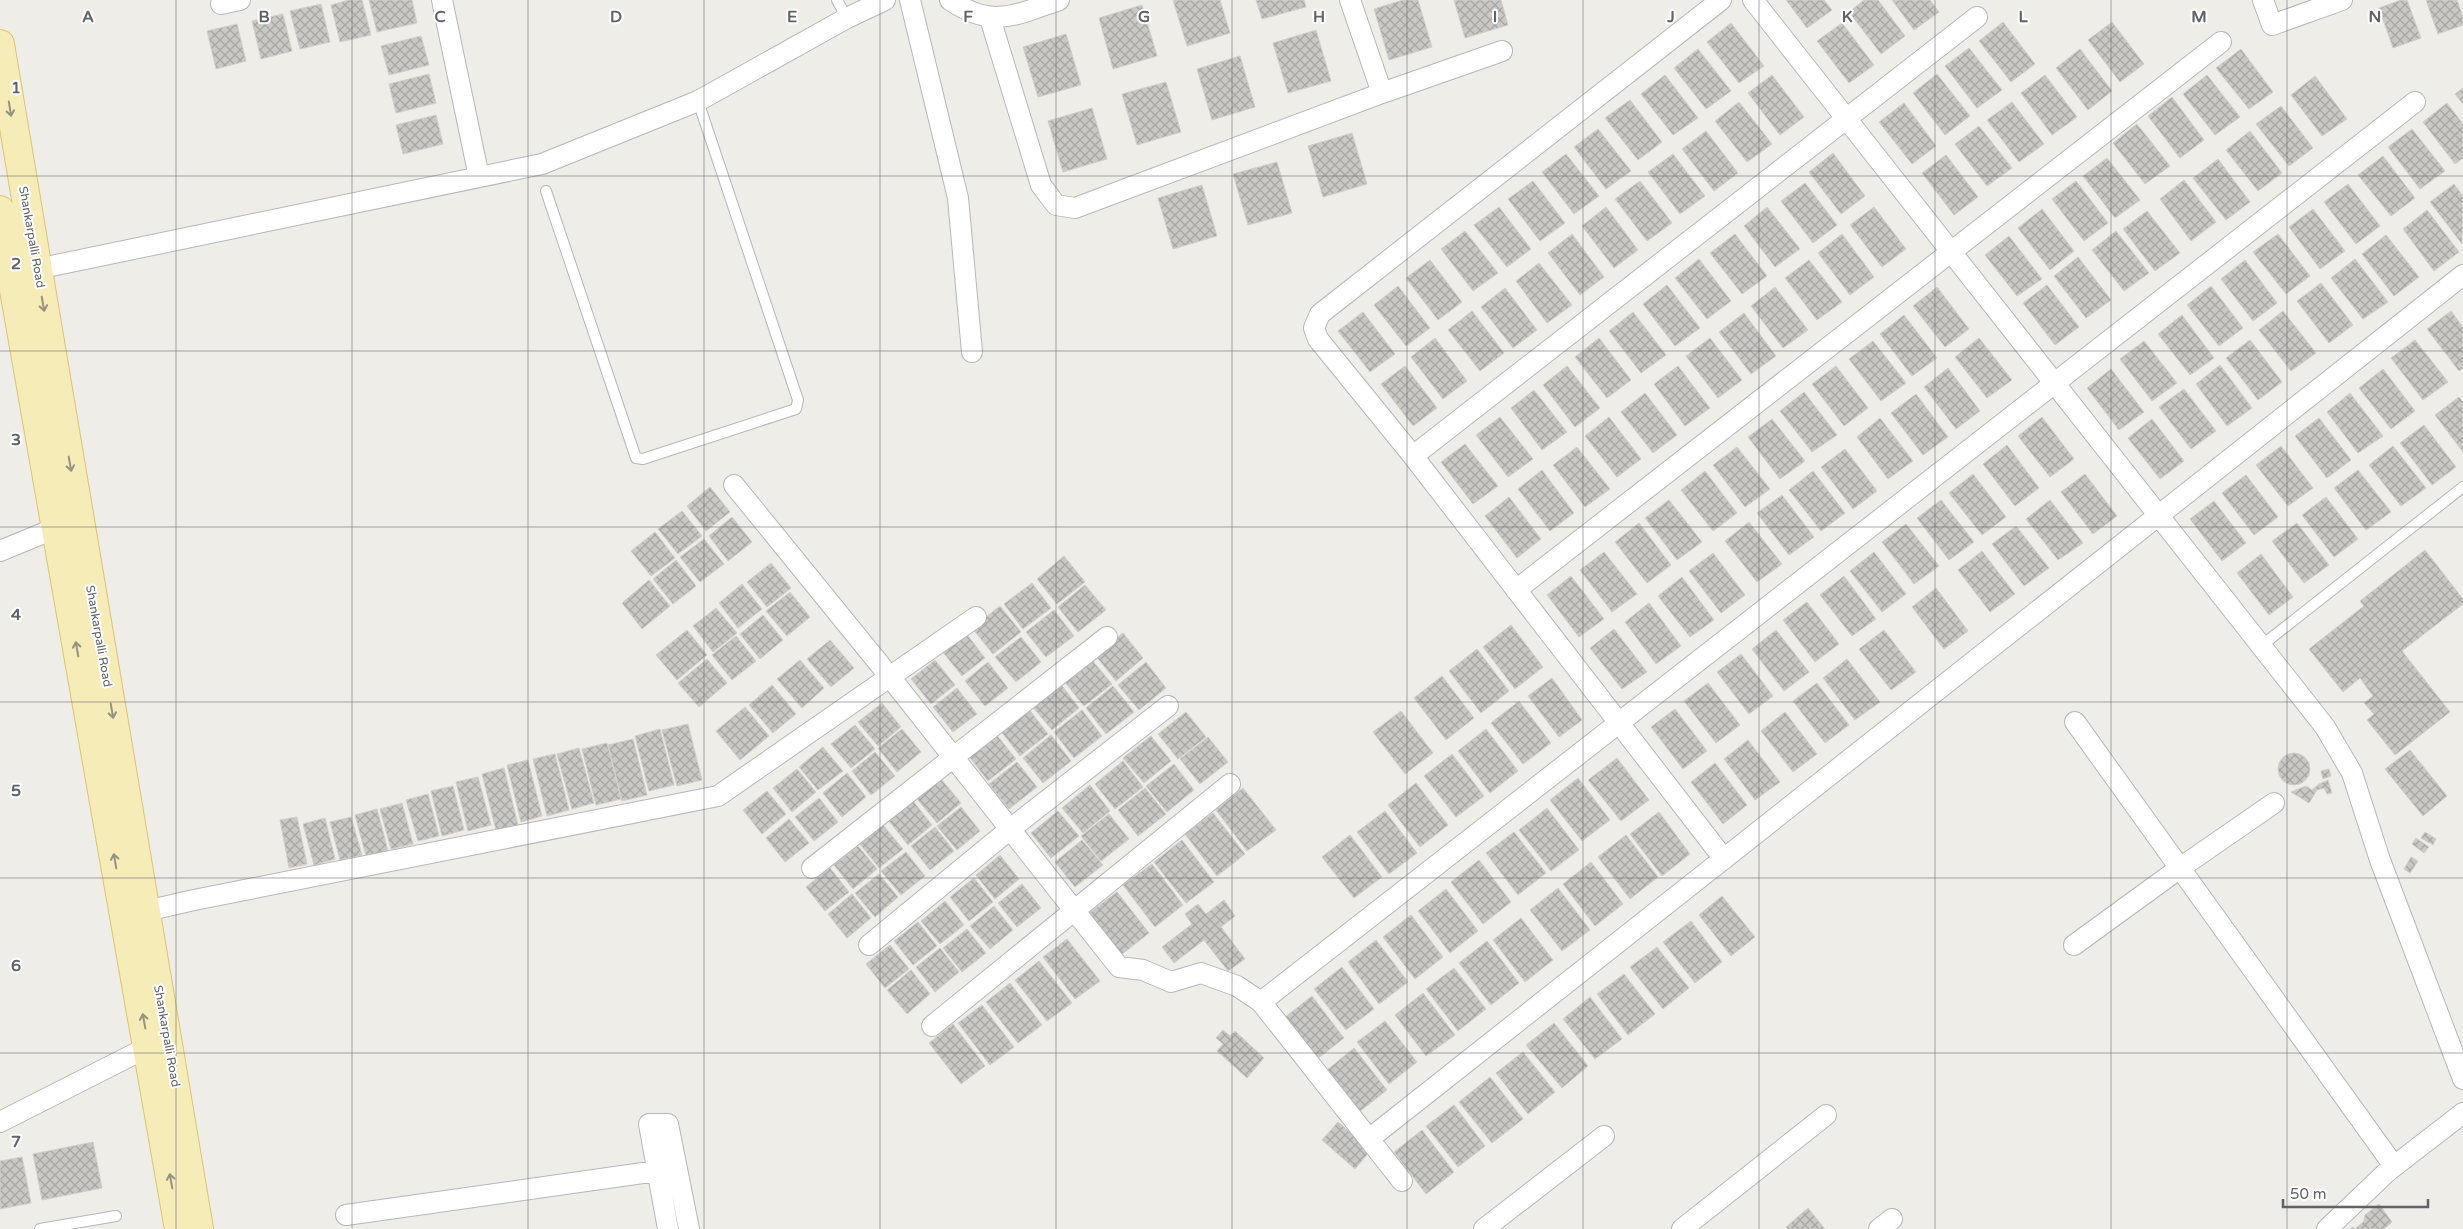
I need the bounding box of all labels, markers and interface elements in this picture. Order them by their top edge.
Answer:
text: A [82,7,94,27]
text: B [258,7,270,27]
text: C [434,7,446,27]
text: D [610,7,622,27]
text: E [787,7,797,27]
text: F [963,7,973,27]
text: G [1138,7,1150,27]
text: H [1313,7,1325,27]
text: I [1493,7,1497,27]
text: J [1666,7,1675,27]
text: K [1842,7,1853,27]
text: L [2018,7,2028,27]
text: M [2191,7,2207,27]
text: N [2369,7,2381,27]
text: 1 [11,78,21,98]
one-way arrow [6,101,16,117]
street label: Shankarpalli Road [16,185,48,289]
text: 2 [11,254,21,274]
one-way arrow [39,295,49,311]
text: 3 [11,430,21,450]
one-way arrow [66,456,76,472]
street label: Shankarpalli Road [83,584,115,688]
text: 4 [11,605,21,625]
one-way arrow [72,642,82,658]
one-way arrow [107,702,117,718]
text: 5 [11,781,21,801]
one-way arrow [110,853,119,869]
text: 6 [11,956,21,976]
street label: Shankarpalli Road [151,984,183,1088]
one-way arrow [138,1013,148,1029]
text: 7 [11,1132,21,1152]
one-way arrow [166,1173,176,1189]
scale bar [2283,1176,2428,1208]
text: 50 m [2290,1185,2327,1203]

